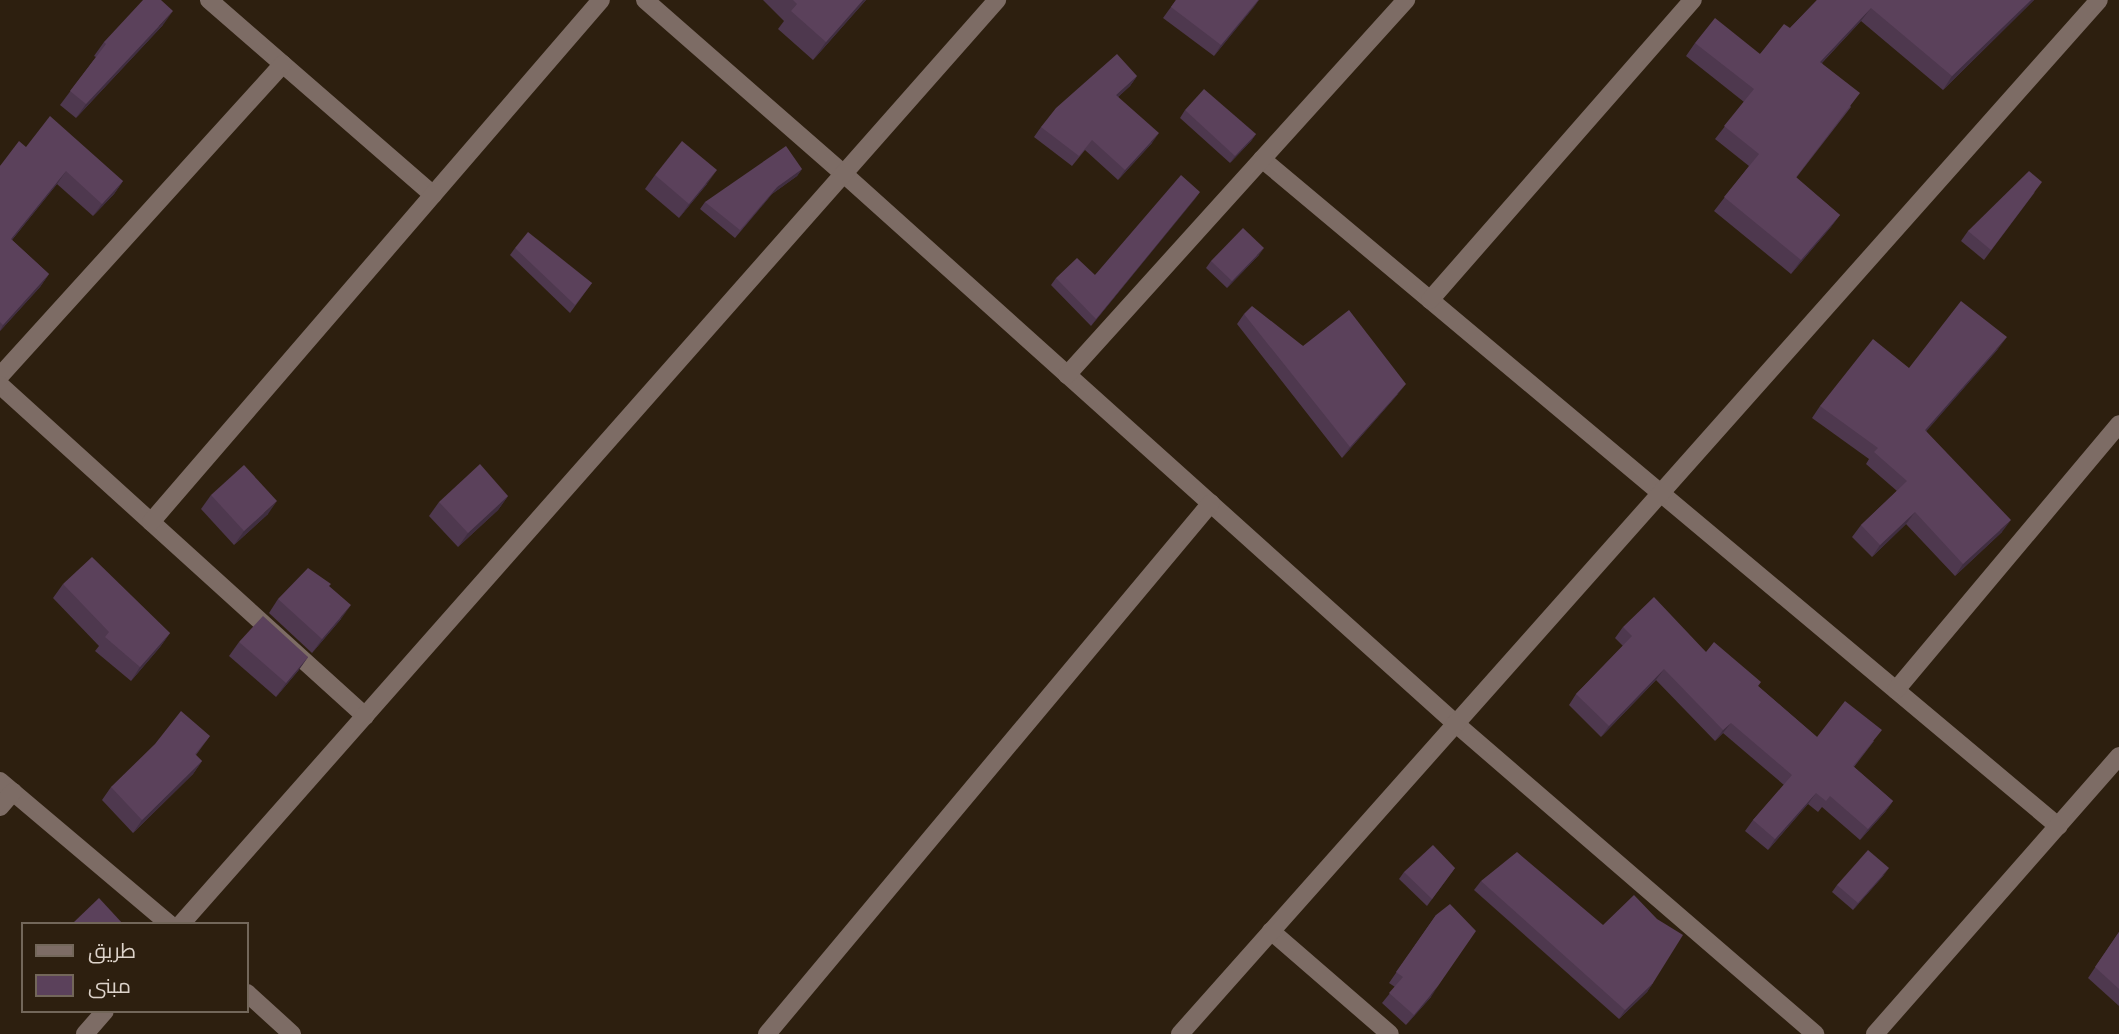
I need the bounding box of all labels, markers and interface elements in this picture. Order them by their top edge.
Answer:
legend [21,922,248,1013]
text: طريق [88,939,136,962]
text: مبنى [88,974,131,997]

